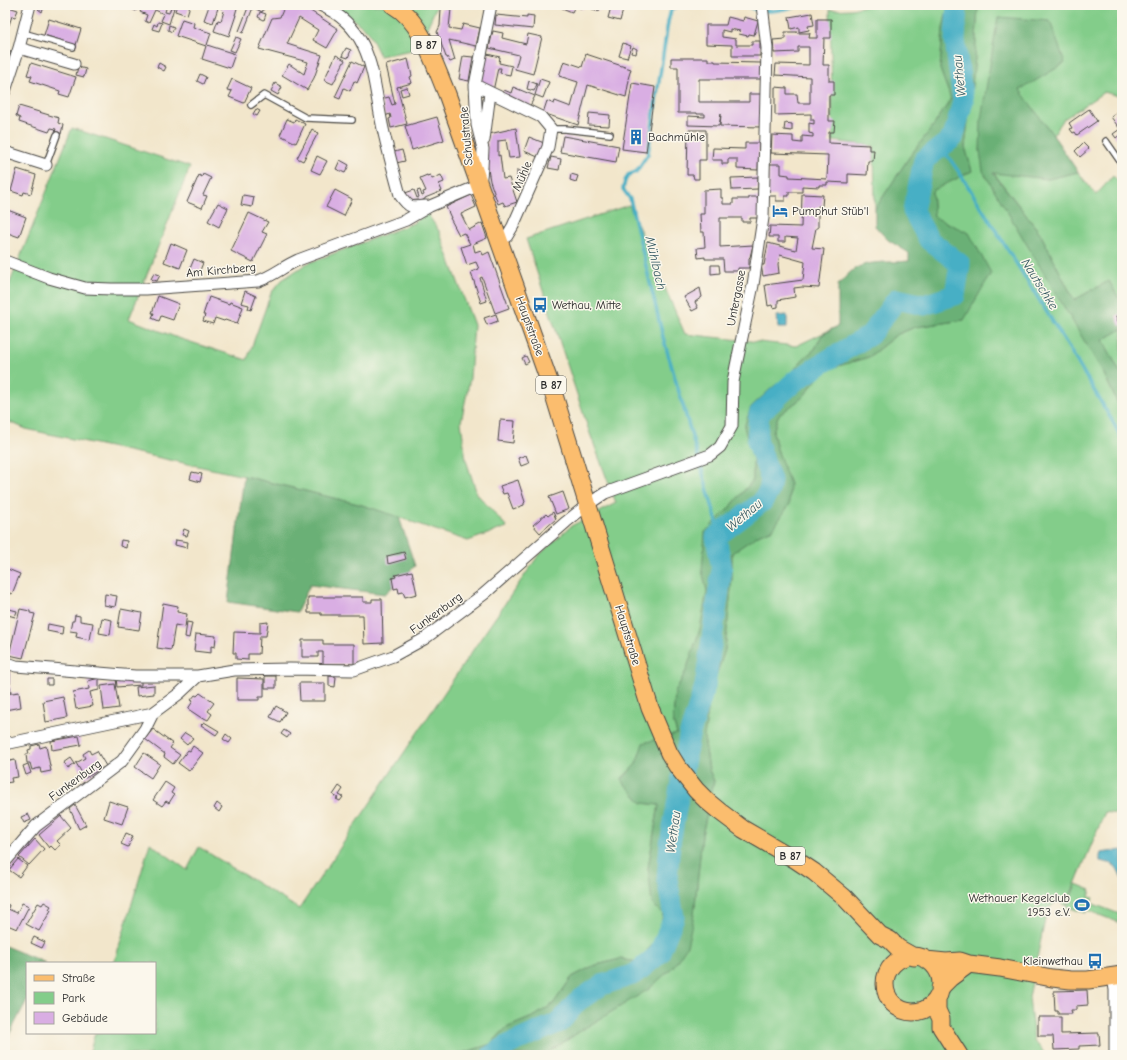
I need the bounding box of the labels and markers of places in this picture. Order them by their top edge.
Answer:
building icon: Bachmühle [627,128,645,146]
place label: Bachmühle [648,130,705,144]
hotel icon: Pumphut Stüb'l [771,202,789,220]
place label: Pumphut Stüb'l [792,204,869,218]
bus stop icon: Wethau, Mitte [531,296,549,314]
place label: Wethau, Mitte [552,298,621,312]
place label: Wethauer Kegelclub 1953 e.V. [969,891,1070,919]
sports icon: Wethauer Kegelclub 1953 e.V. [1073,896,1091,914]
bus stop icon: Kleinwethau [1086,952,1104,970]
place label: Kleinwethau [1023,954,1083,968]

